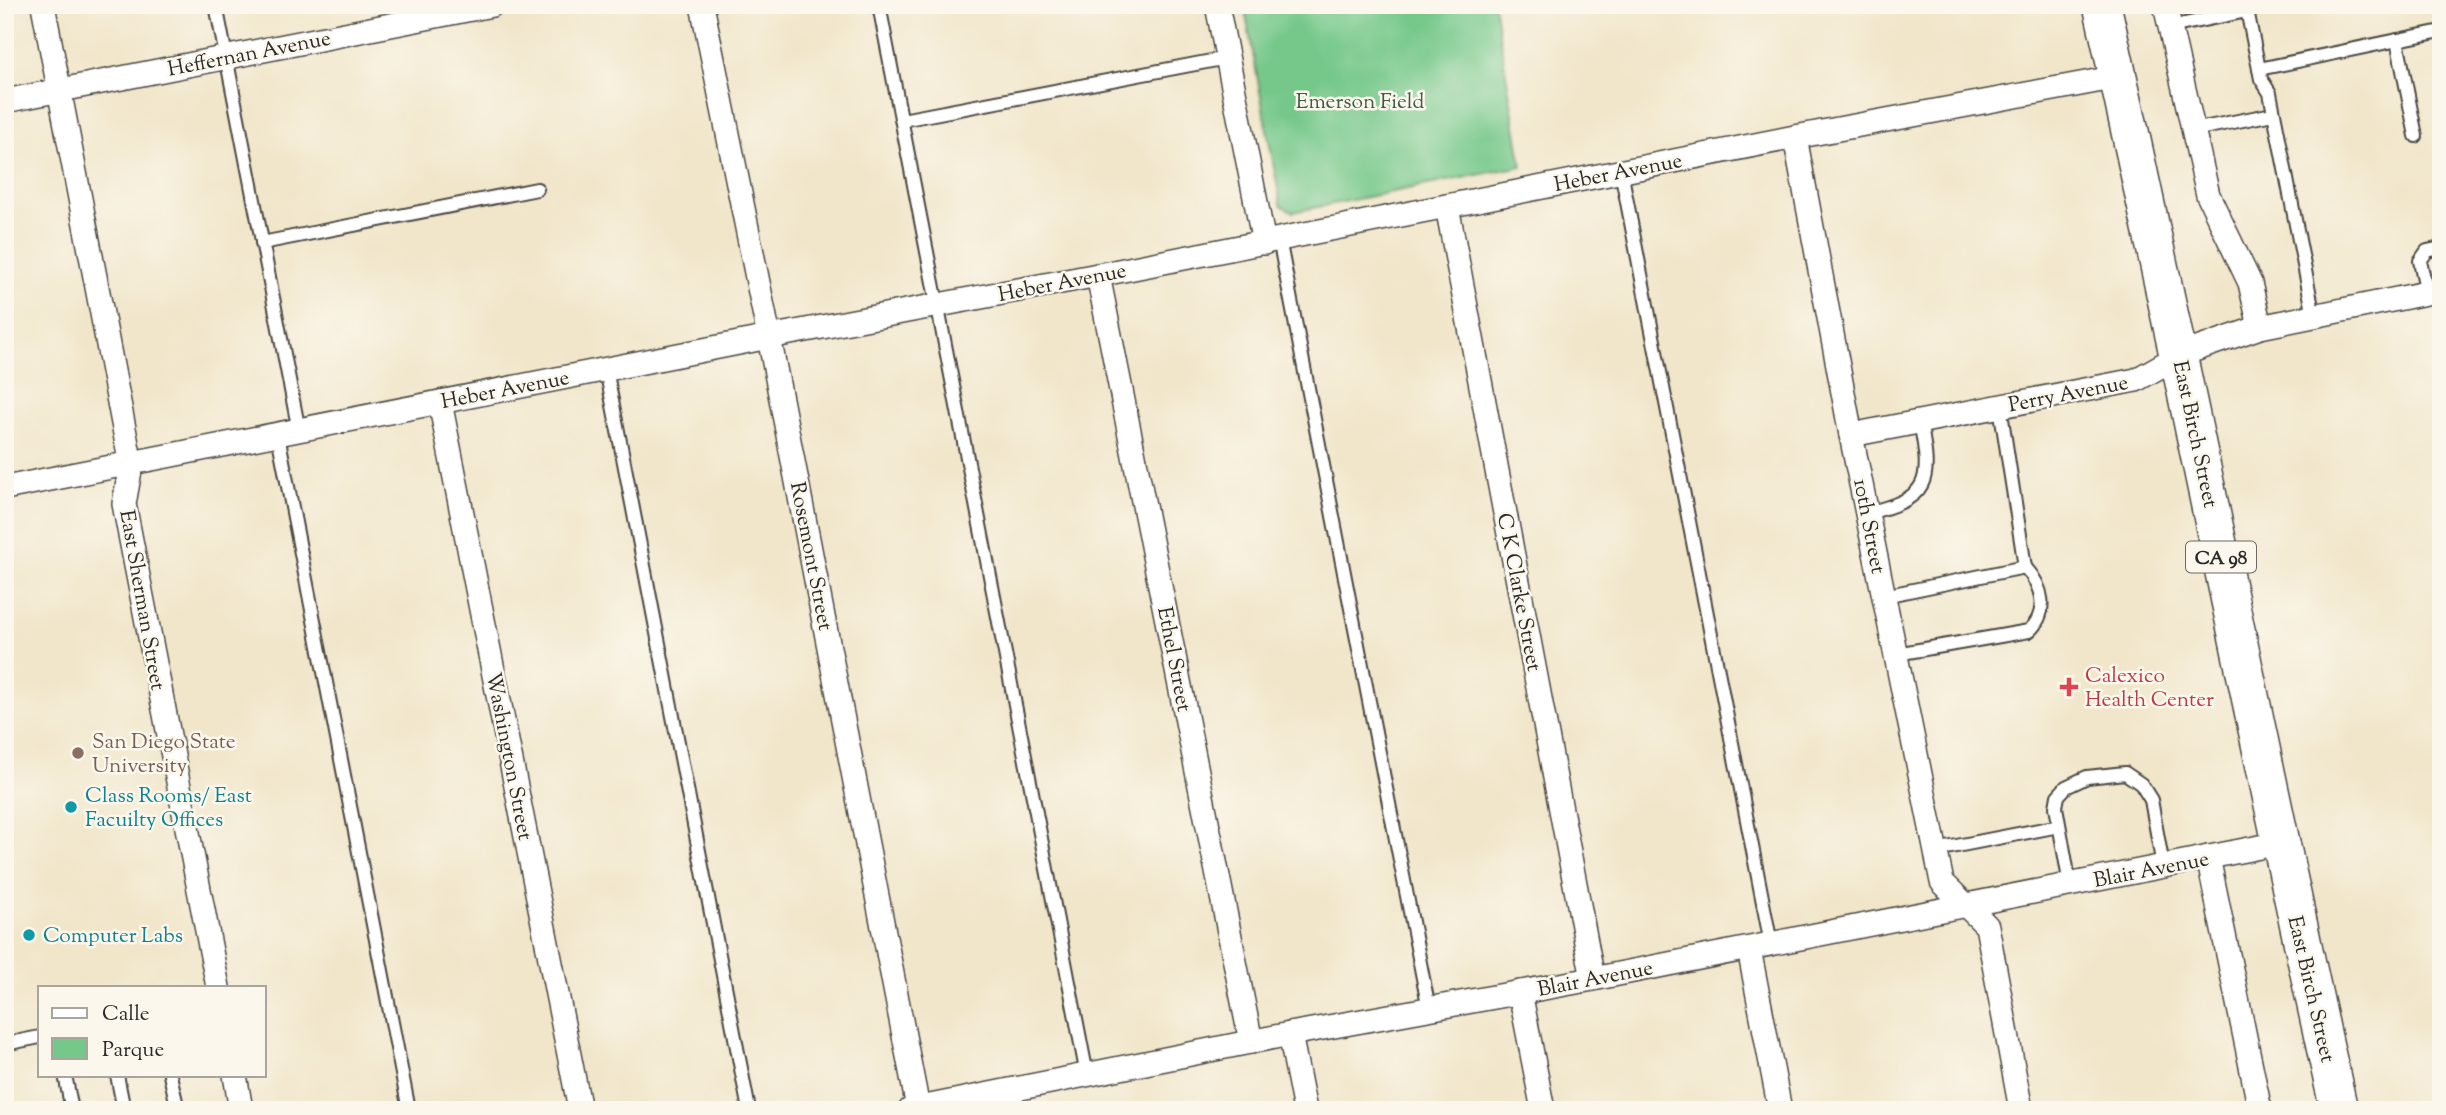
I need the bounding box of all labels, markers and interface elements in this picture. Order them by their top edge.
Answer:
street label: Heffernan Avenue [165,24,333,85]
park label: Emerson Field [1296,88,1424,118]
street label: Heber Avenue [1552,147,1685,201]
street label: Heber Avenue [996,257,1129,311]
street label: East Birch Street [2164,358,2224,511]
street label: Heber Avenue [439,364,572,418]
street label: Perry Avenue [2006,369,2131,421]
street label: 10th Street [1844,476,1892,576]
street label: Rosemont Street [781,480,839,633]
street label: East Sherman Street [110,508,172,693]
street label: C K Clarke Street [1488,511,1548,674]
road number: CA 98 [2186,542,2256,572]
street label: Ethel Street [1148,604,1198,714]
place label: Calexico Health Center [2085,662,2214,716]
street label: Washington Street [477,670,539,843]
marker: Calexico Health Center [2059,677,2079,697]
place label: San Diego State University [92,728,236,782]
marker: San Diego State University [70,745,86,761]
place label: Class Rooms/ East Facuilty Offices [85,782,252,836]
marker: Class Rooms/ East Facuilty Offices [63,799,79,815]
street label: Blair Avenue [2091,845,2212,897]
street label: East Birch Street [2279,913,2341,1066]
place label: Computer Labs [43,922,183,952]
marker: Computer Labs [21,927,37,943]
street label: Blair Avenue [1535,954,1656,1006]
legend [38,986,266,1076]
text: Calle [102,1000,150,1030]
text: Parque [102,1036,164,1066]

